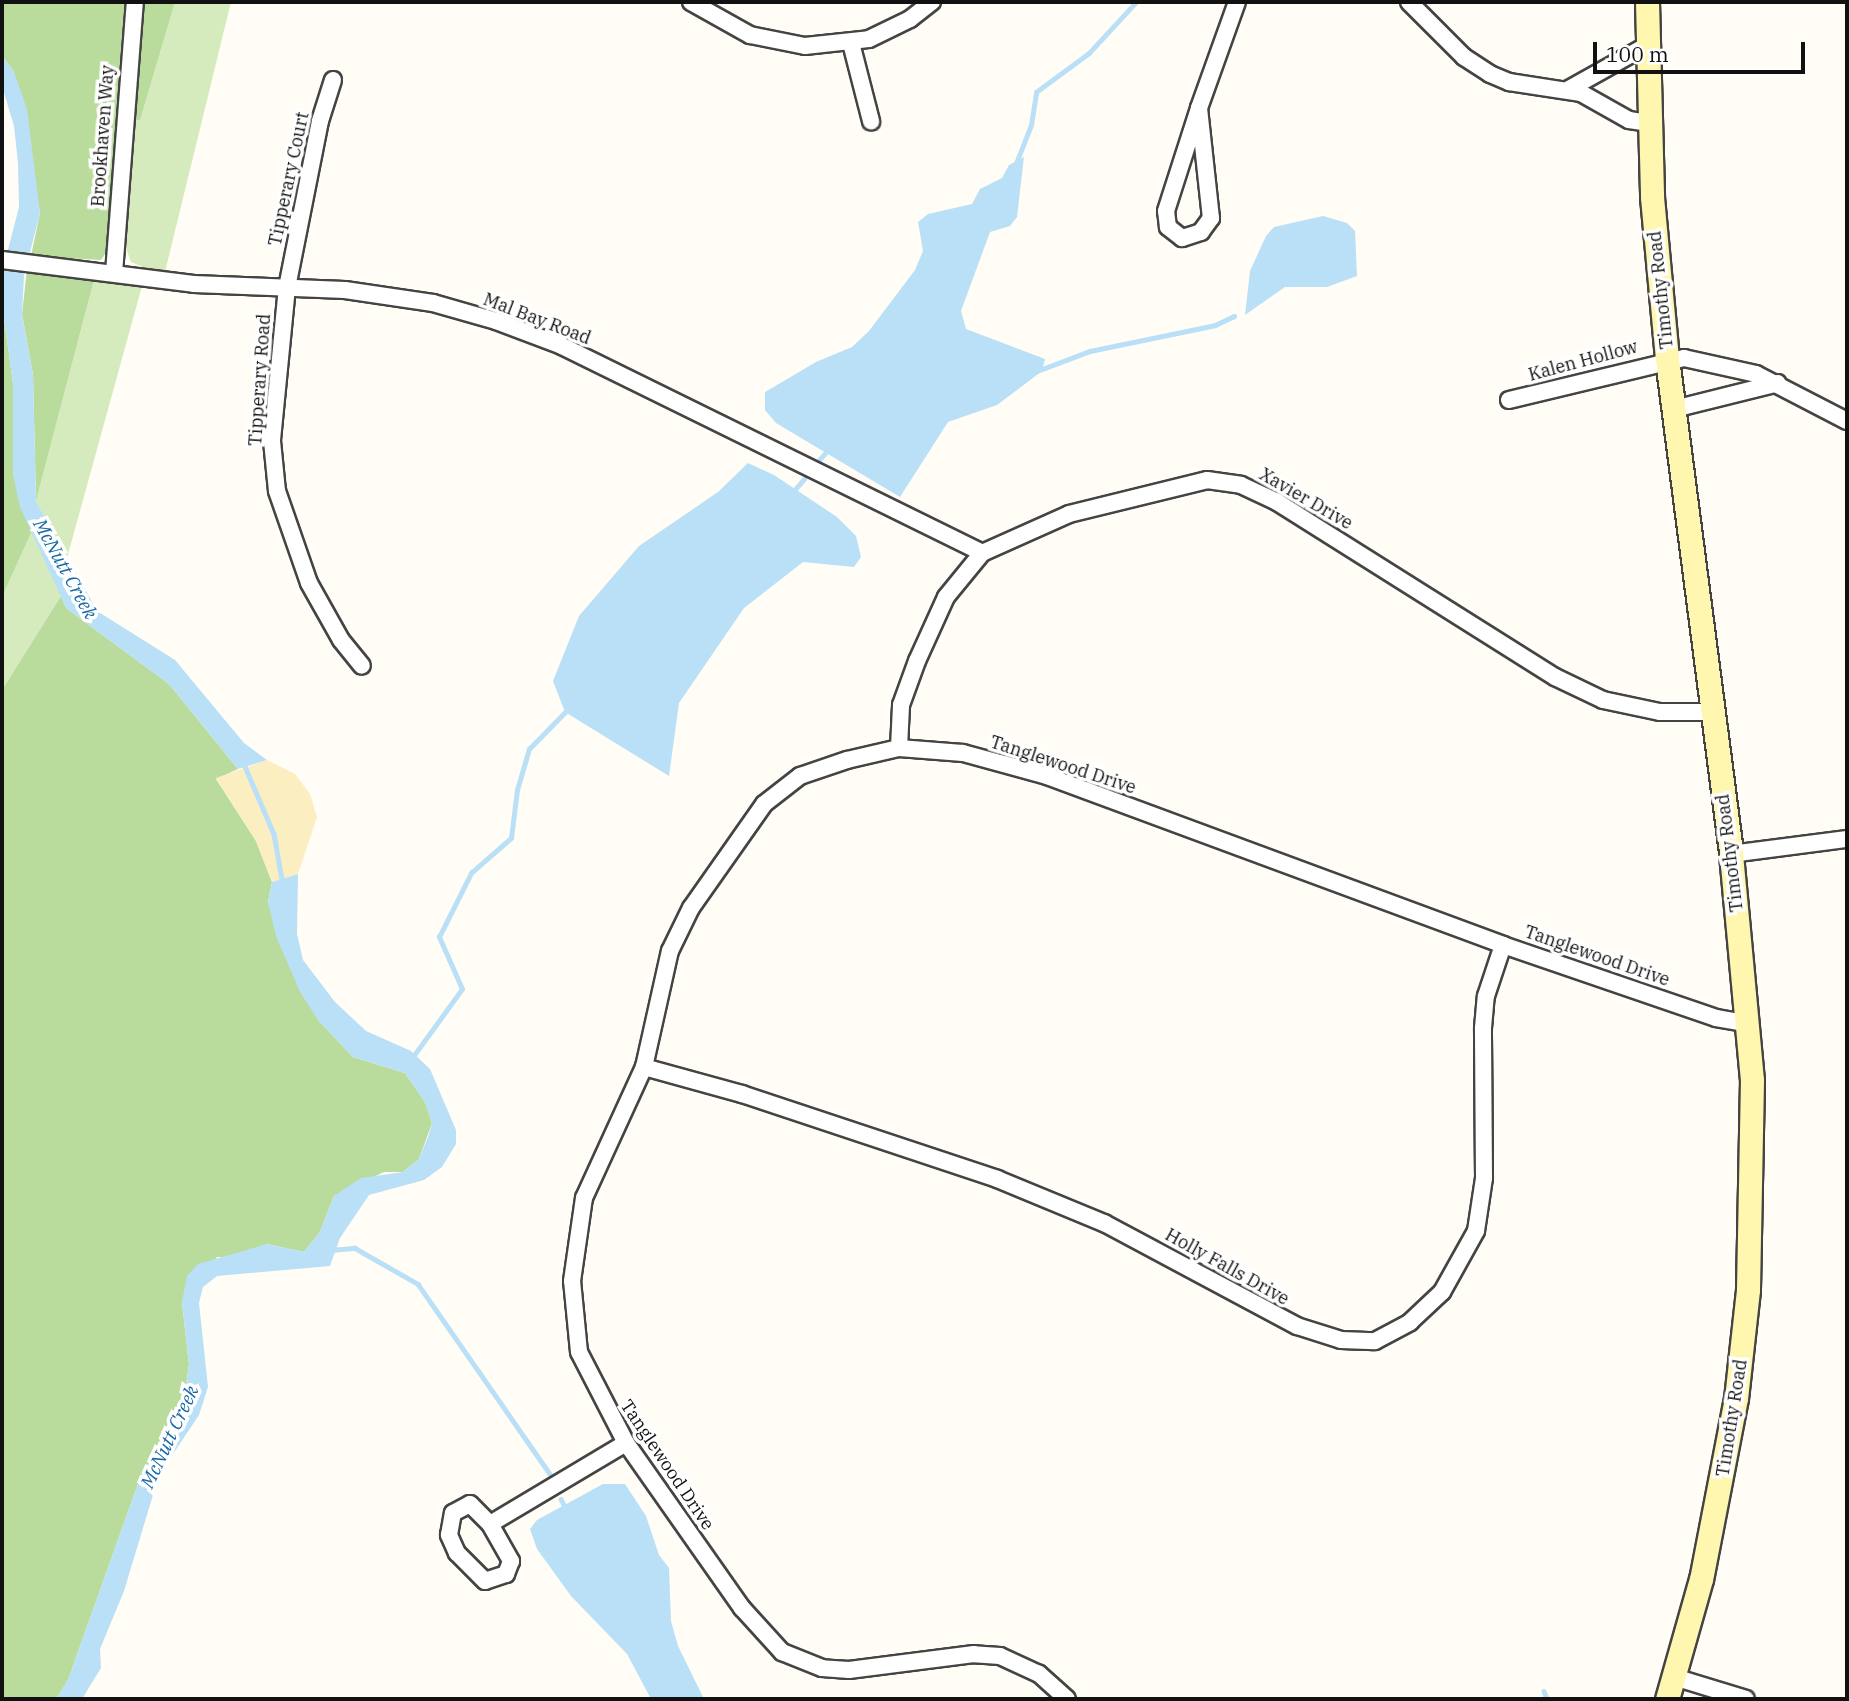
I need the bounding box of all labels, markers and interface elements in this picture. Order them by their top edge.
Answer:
scale bar [1597,28,1809,72]
text: 100 m [1606,40,1669,68]
street label: Brookhaven Way [87,64,119,208]
street label: Tipperary Court [264,110,314,248]
street label: Timothy Road [1644,230,1678,350]
street label: Mal Bay Road [480,289,594,349]
street label: Tipperary Road [245,313,275,447]
street label: Kalen Hollow [1526,336,1640,386]
street label: Xavier Drive [1256,464,1356,534]
water label: McNutt Creek [28,515,102,623]
street label: Tanglewood Drive [987,731,1139,799]
street label: Timothy Road [1712,793,1748,913]
street label: Tanglewood Drive [1522,921,1672,991]
street label: Holly Falls Drive [1161,1224,1293,1310]
street label: Timothy Road [1712,1358,1752,1478]
water label: McNutt Creek [136,1382,204,1492]
street label: Tanglewood Drive [615,1396,719,1534]

